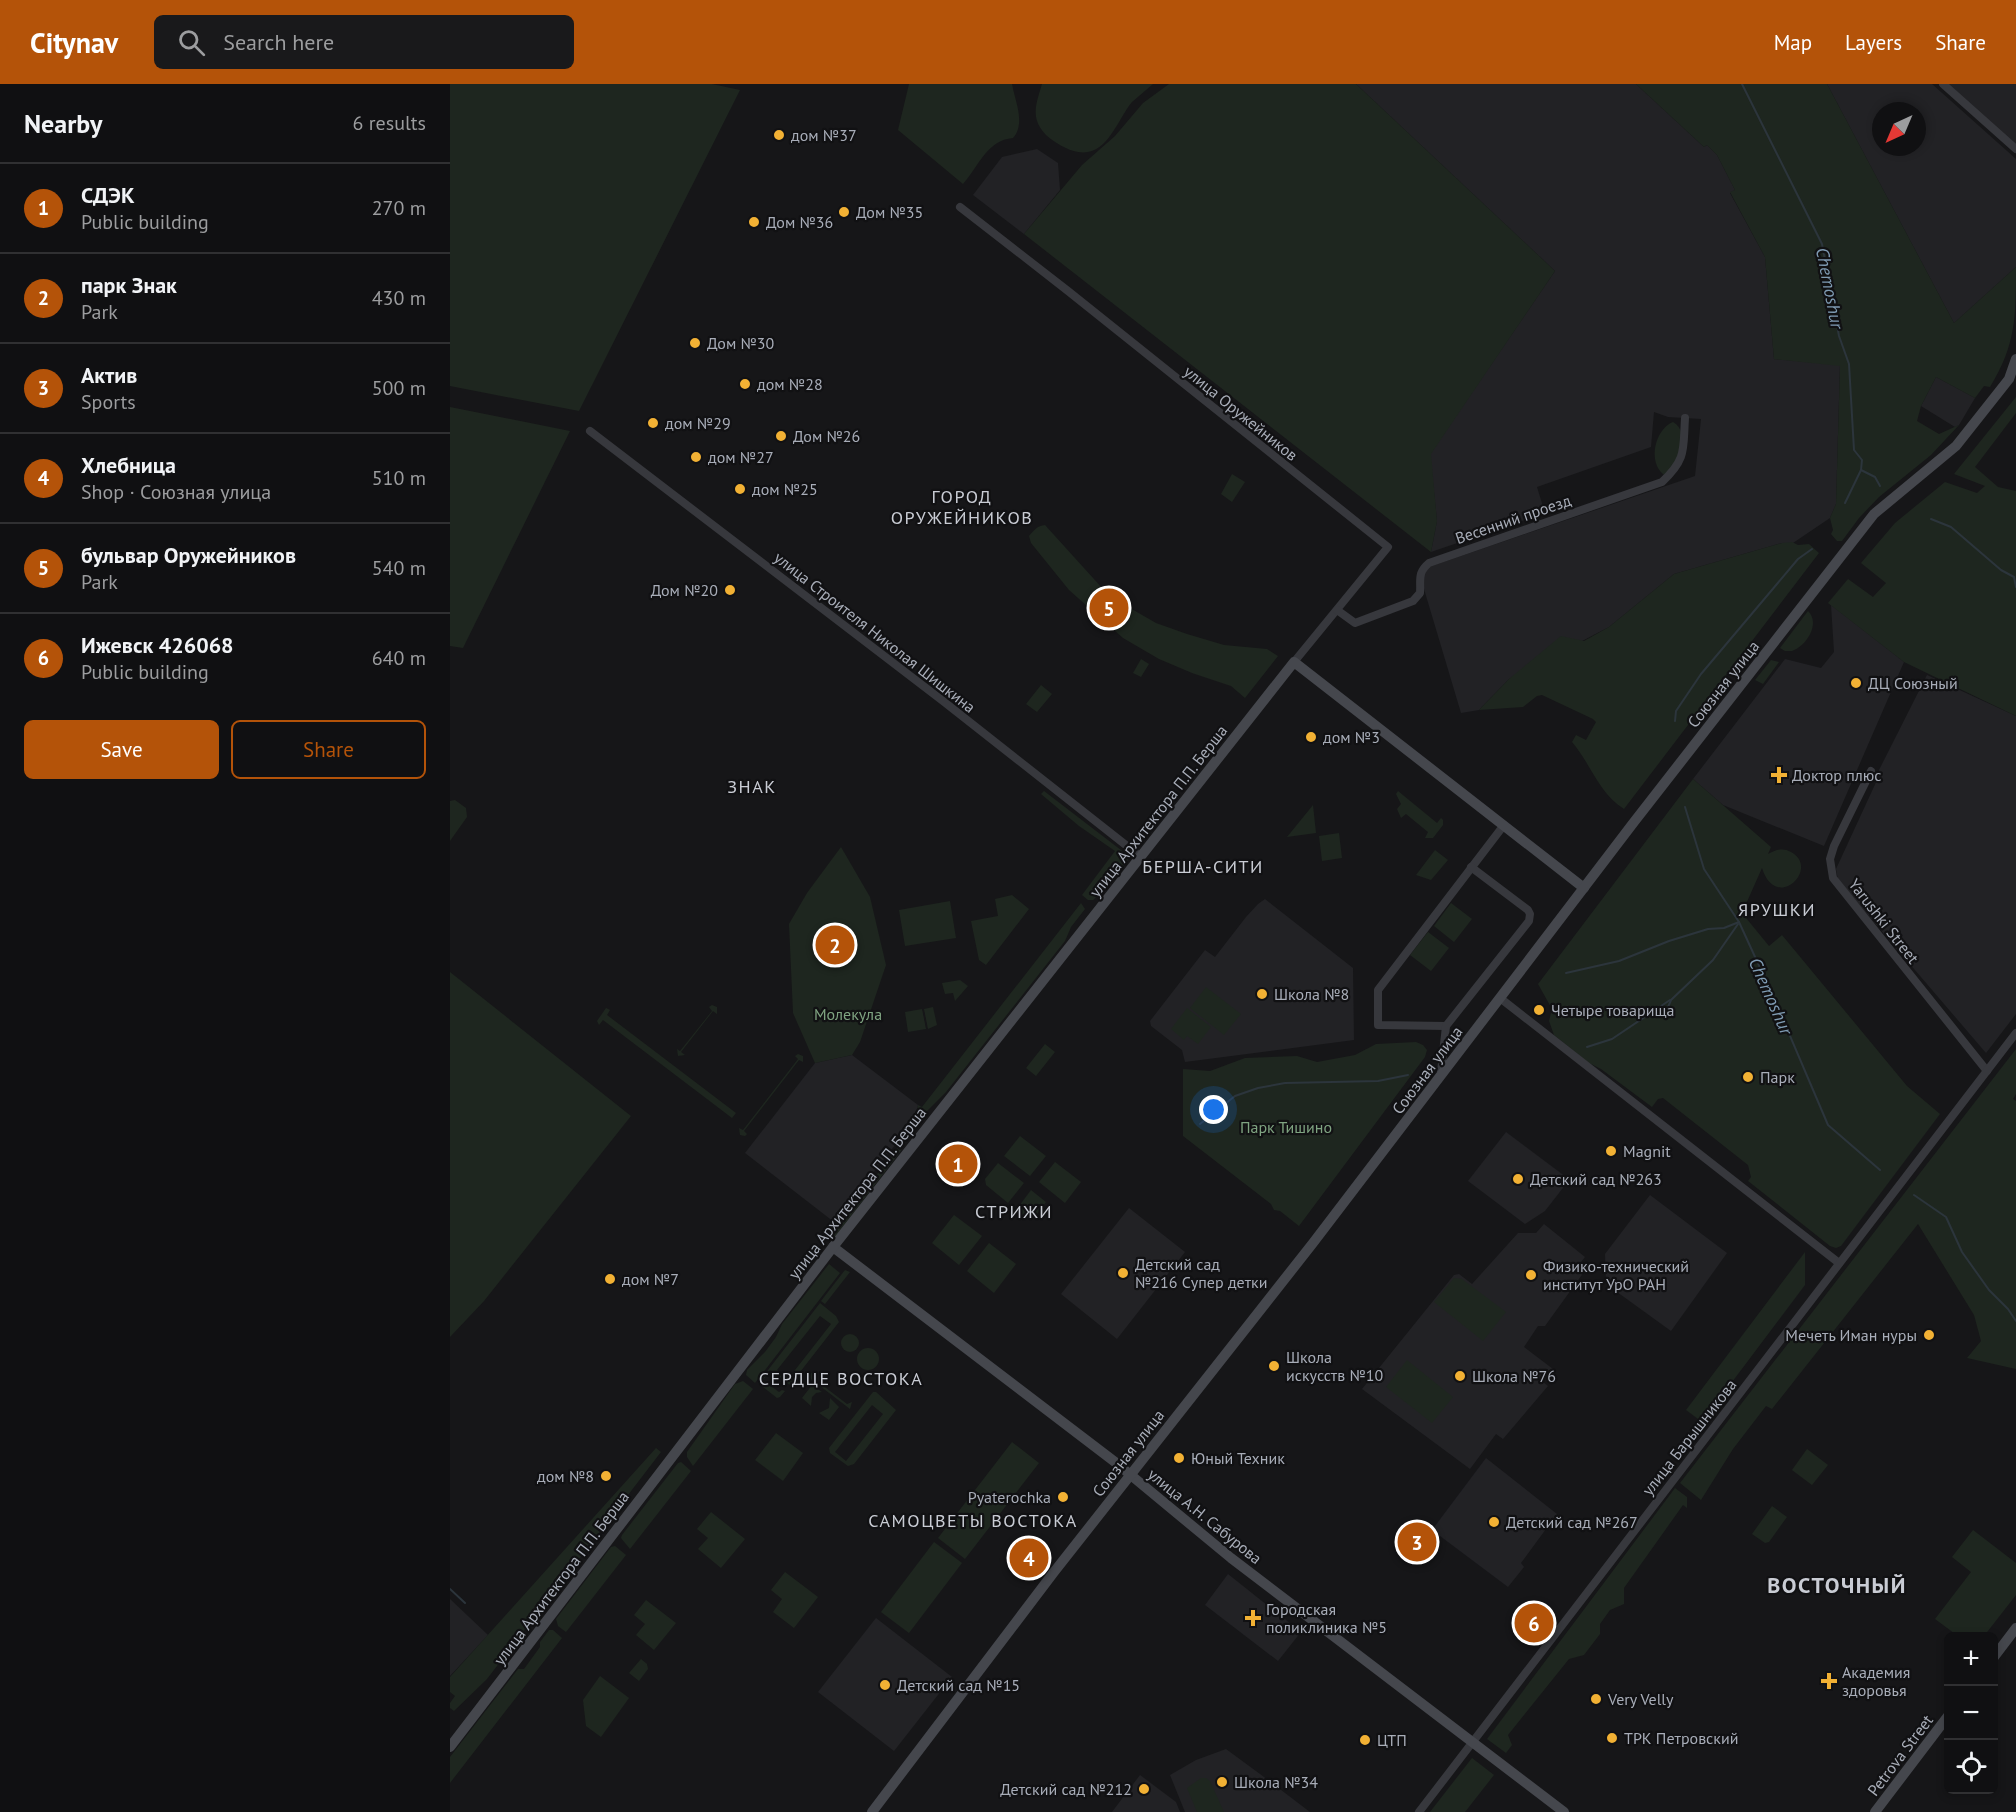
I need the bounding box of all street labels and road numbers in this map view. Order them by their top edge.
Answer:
street label: улица Оружейников [1180,361,1302,465]
street label: Весенний проезд [1453,490,1574,548]
street label: улица Строителя Николая Шишкина [770,547,980,717]
street label: Союзная улица [1683,637,1763,731]
street label: улица Архитектора П.П. Берша [1085,721,1231,901]
street label: Yarushki Street [1845,875,1924,968]
street label: Союзная улица [1387,1022,1467,1118]
street label: улица Архитектора П.П. Берша [784,1103,930,1283]
street label: улица Барышникова [1637,1375,1741,1499]
street label: Союзная улица [1088,1406,1168,1500]
street label: улица А.Н. Сабурова [1144,1464,1266,1568]
street label: улица Архитектора П.П. Берша [489,1487,633,1669]
street label: Petrova Street [1863,1710,1937,1800]

